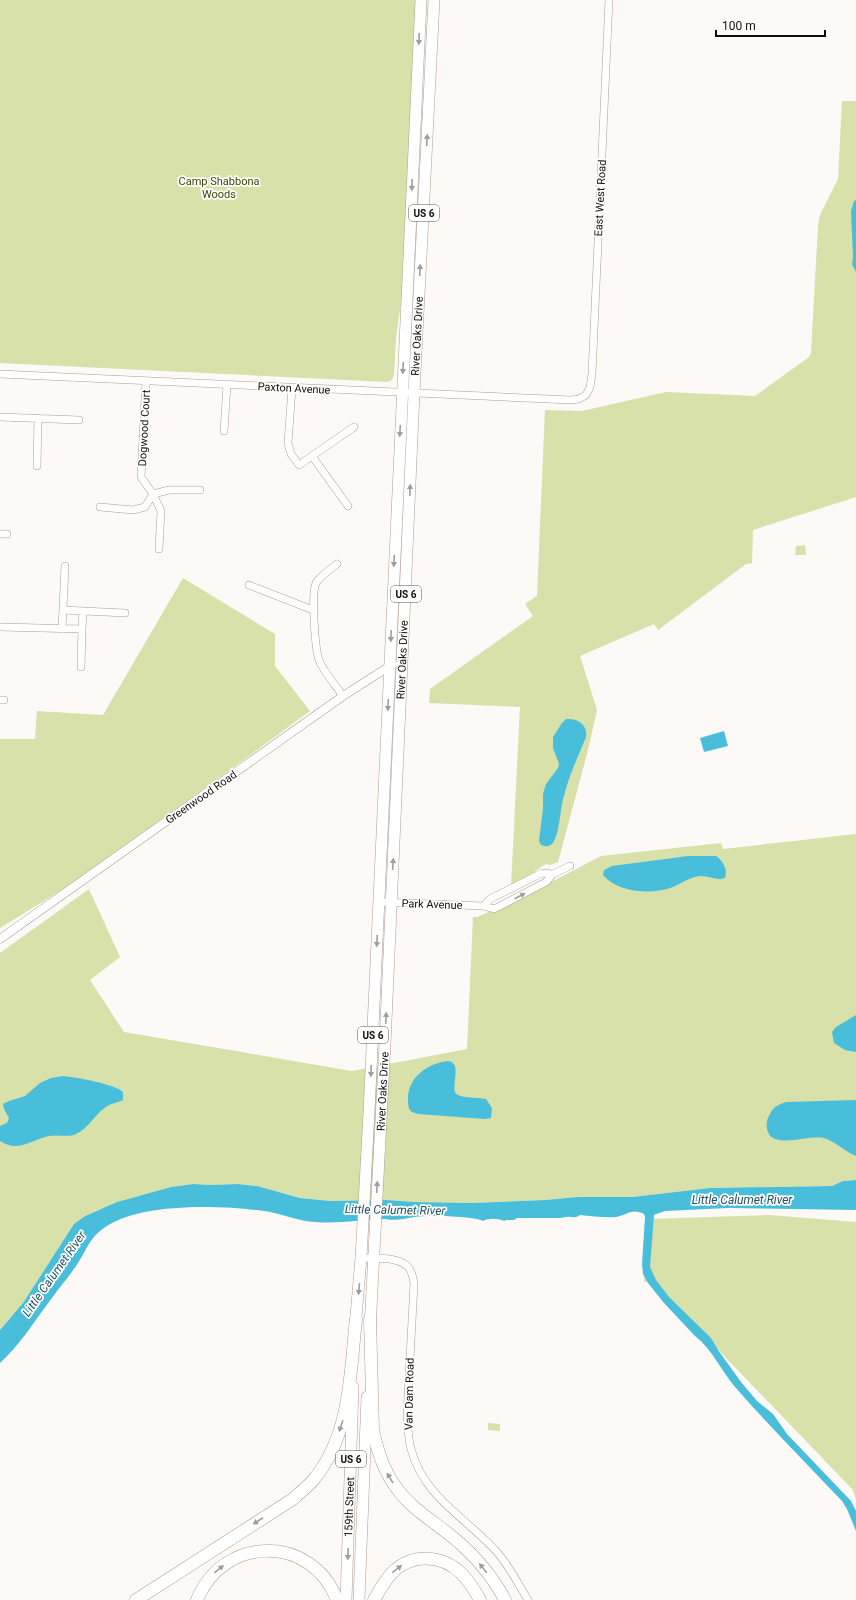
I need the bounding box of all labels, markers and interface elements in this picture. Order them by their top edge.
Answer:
scale bar [716,12,825,38]
text: 100 m [722,19,756,33]
one-way arrow [416,33,423,45]
one-way arrow [424,133,430,146]
street label: East West Road [592,159,609,237]
park label: Camp Shabbona Woods [179,175,259,201]
one-way arrow [409,179,416,191]
road number: US 6 [409,205,439,221]
one-way arrow [417,264,424,276]
street label: River Oaks Drive [409,296,426,376]
one-way arrow [400,362,407,374]
street label: Paxton Avenue [257,380,331,397]
street label: Dogwood Court [136,389,153,467]
one-way arrow [397,425,404,437]
one-way arrow [407,483,413,496]
one-way arrow [391,555,398,567]
road number: US 6 [391,586,421,602]
street label: River Oaks Drive [394,620,411,700]
one-way arrow [388,630,395,642]
one-way arrow [385,699,392,711]
street label: Greenwood Road [163,768,239,827]
one-way arrow [390,857,396,870]
one-way arrow [514,892,525,899]
street label: Park Avenue [401,897,463,912]
one-way arrow [374,935,381,947]
one-way arrow [383,1011,389,1024]
road number: US 6 [358,1027,388,1043]
street label: River Oaks Drive [374,1051,392,1131]
one-way arrow [368,1065,375,1077]
one-way arrow [374,1181,381,1193]
water label: Little Calumet River [692,1193,793,1207]
water label: Little Calumet River [345,1202,446,1218]
water label: Little Calumet River [19,1228,89,1319]
one-way arrow [355,1283,362,1295]
street label: Van Dam Road [402,1358,417,1430]
one-way arrow [338,1421,344,1433]
road number: US 6 [336,1451,366,1467]
one-way arrow [387,1472,394,1484]
street label: 159th Street [342,1476,357,1537]
one-way arrow [252,1518,264,1525]
one-way arrow [345,1548,351,1561]
one-way arrow [479,1562,488,1573]
one-way arrow [213,1564,224,1573]
one-way arrow [392,1565,403,1573]

